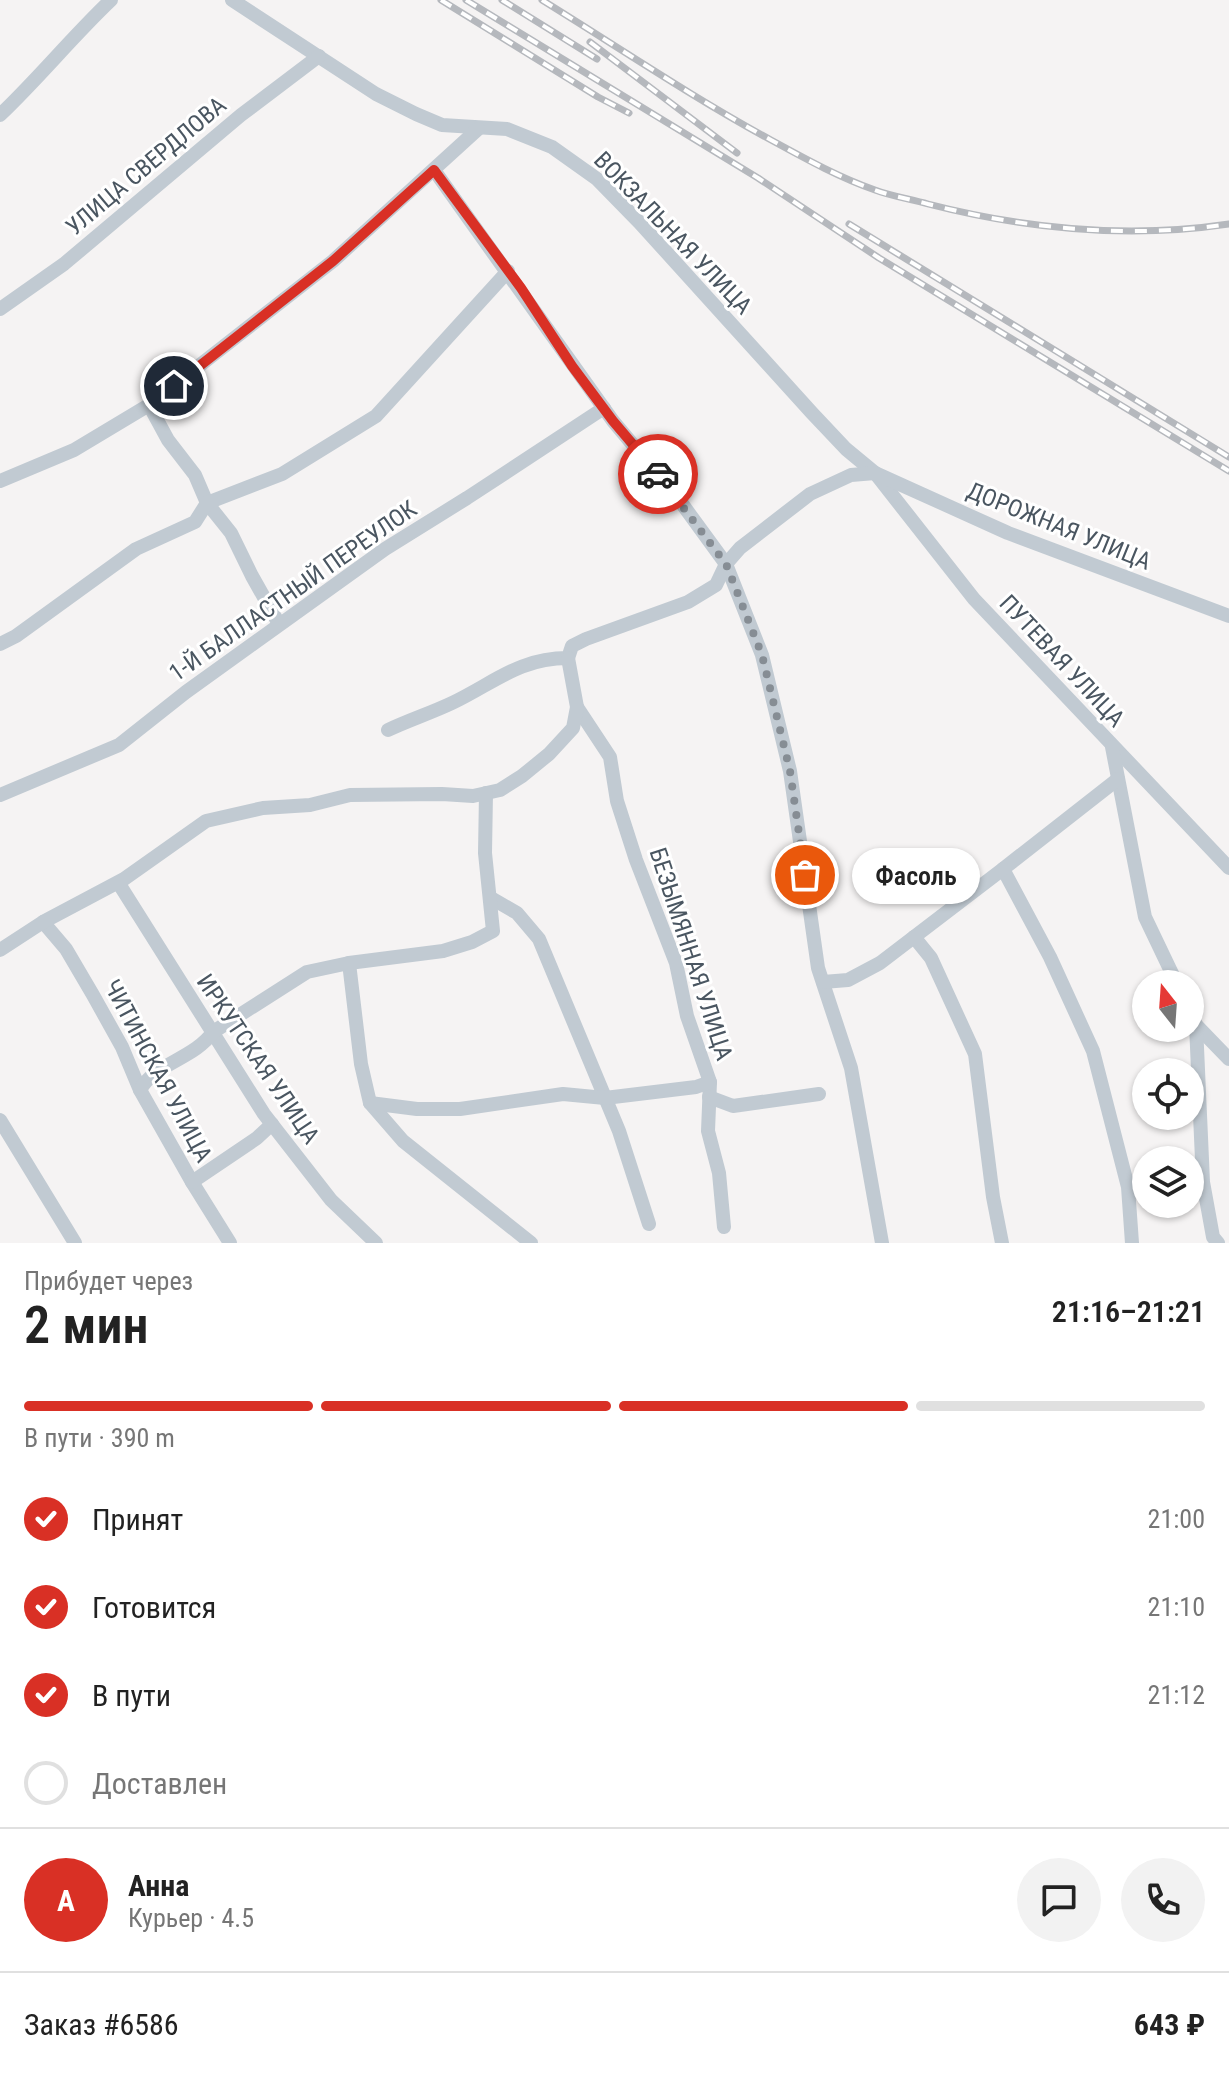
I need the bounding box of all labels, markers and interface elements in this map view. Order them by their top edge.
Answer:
street label: УЛИЦА СВЕРДЛОВА [60,91,232,241]
street label: ВОКЗАЛЬНАЯ УЛИЦА [588,146,758,320]
pin [140,352,208,420]
icon: home [152,364,196,408]
courier [618,434,698,514]
icon: car [636,452,680,496]
street label: ДОРОЖНАЯ УЛИЦА [963,476,1155,576]
street label: 1-Й БАЛЛАСТНЫЙ ПЕРЕУЛОК [164,494,422,687]
street label: ПУТЕВАЯ УЛИЦА [994,589,1130,733]
pin [771,841,839,909]
street label: БЕЗЫМЯННАЯ УЛИЦА [643,844,739,1064]
callout: Фасоль [853,847,981,903]
icon: bag [783,853,827,897]
text: Фасоль [875,861,957,891]
street label: ИРКУТСКАЯ УЛИЦА [191,969,325,1149]
north arrow [1132,970,1204,1042]
map controls [1132,970,1204,1218]
street label: ЧИТИНСКАЯ УЛИЦА [98,975,218,1167]
button: locate [1132,1058,1204,1130]
button: layers [1132,1146,1204,1218]
text: Прибудет через [24,1266,193,1296]
text: 21:16–21:21 [1052,1294,1205,1329]
text: 2 мин [24,1295,149,1356]
text: В пути · 390 m [24,1423,175,1453]
icon: check [24,1497,68,1541]
text: Принят [92,1502,183,1537]
text: 21:00 [1148,1504,1205,1534]
icon: check [24,1585,68,1629]
text: Готовится [92,1590,216,1625]
text: 21:10 [1148,1592,1205,1622]
icon: check [24,1673,68,1717]
text: В пути [92,1678,171,1713]
text: 21:12 [1148,1680,1205,1710]
text: Доставлен [92,1766,227,1801]
button: chat [1017,1858,1101,1942]
button: phone [1121,1858,1205,1942]
text: Анна [128,1868,189,1903]
text: А [57,1883,75,1918]
text: Курьер · 4.5 [128,1903,254,1933]
text: Заказ #6586 [24,2007,179,2042]
text: 643 ₽ [1134,2007,1205,2042]

